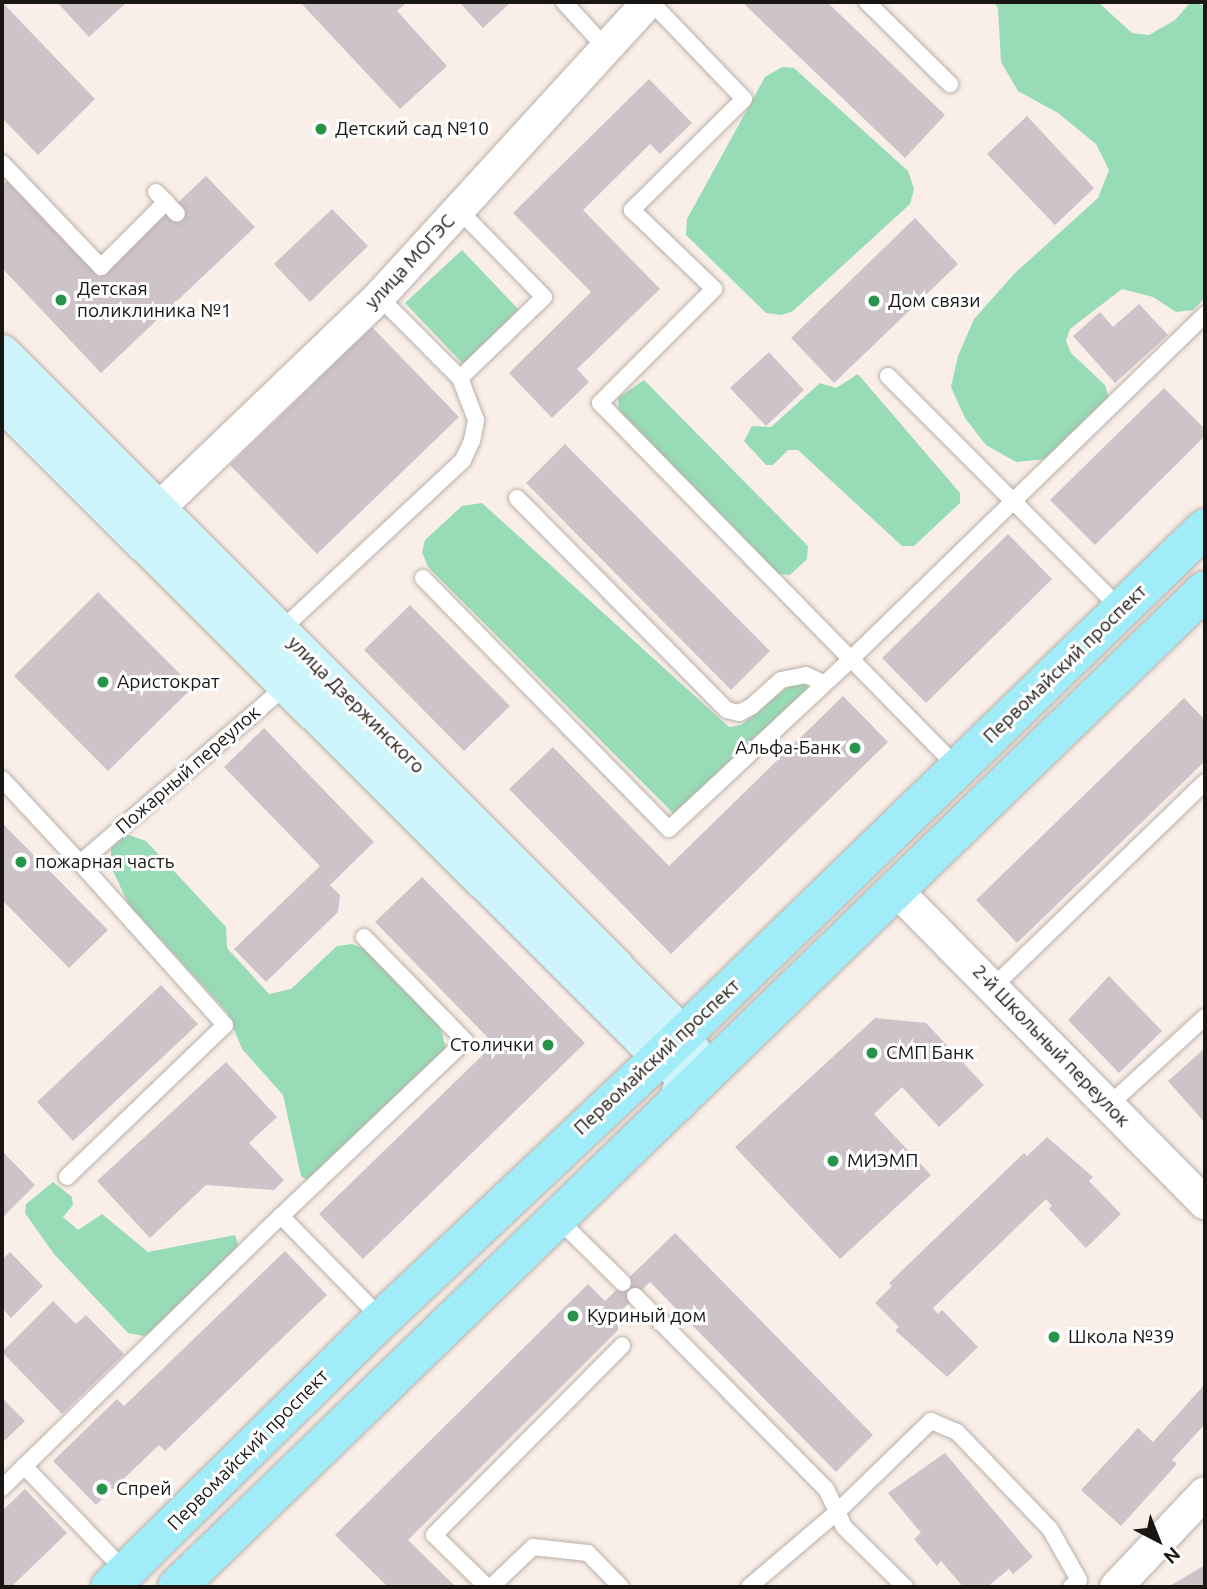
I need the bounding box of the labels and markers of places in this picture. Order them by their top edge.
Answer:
place label: Детский сад №10 [335,118,489,140]
marker: Детский сад №10 [313,121,329,137]
place label: Детская поликлиника №1 [77,278,232,322]
marker: Детская поликлиника №1 [51,290,71,310]
place label: Дом связи [888,290,980,312]
marker: Дом связи [866,293,882,309]
place label: Аристократ [117,671,219,693]
marker: Аристократ [95,674,111,690]
place label: Альфа-Банк [735,737,841,759]
marker: Альфа-Банк [847,740,863,756]
place label: пожарная часть [35,851,174,873]
marker: пожарная часть [13,854,29,870]
place label: Столички [450,1034,534,1056]
marker: Столички [540,1037,556,1053]
place label: СМП Банк [886,1042,974,1064]
marker: СМП Банк [864,1045,880,1061]
place label: МИЭМП [847,1150,918,1172]
marker: МИЭМП [825,1153,841,1169]
place label: Куриный дом [587,1305,706,1327]
marker: Куриный дом [565,1308,581,1324]
place label: Школа №39 [1068,1326,1175,1348]
marker: Школа №39 [1046,1329,1062,1345]
place label: Спрей [116,1478,171,1500]
marker: Спрей [94,1481,110,1497]

